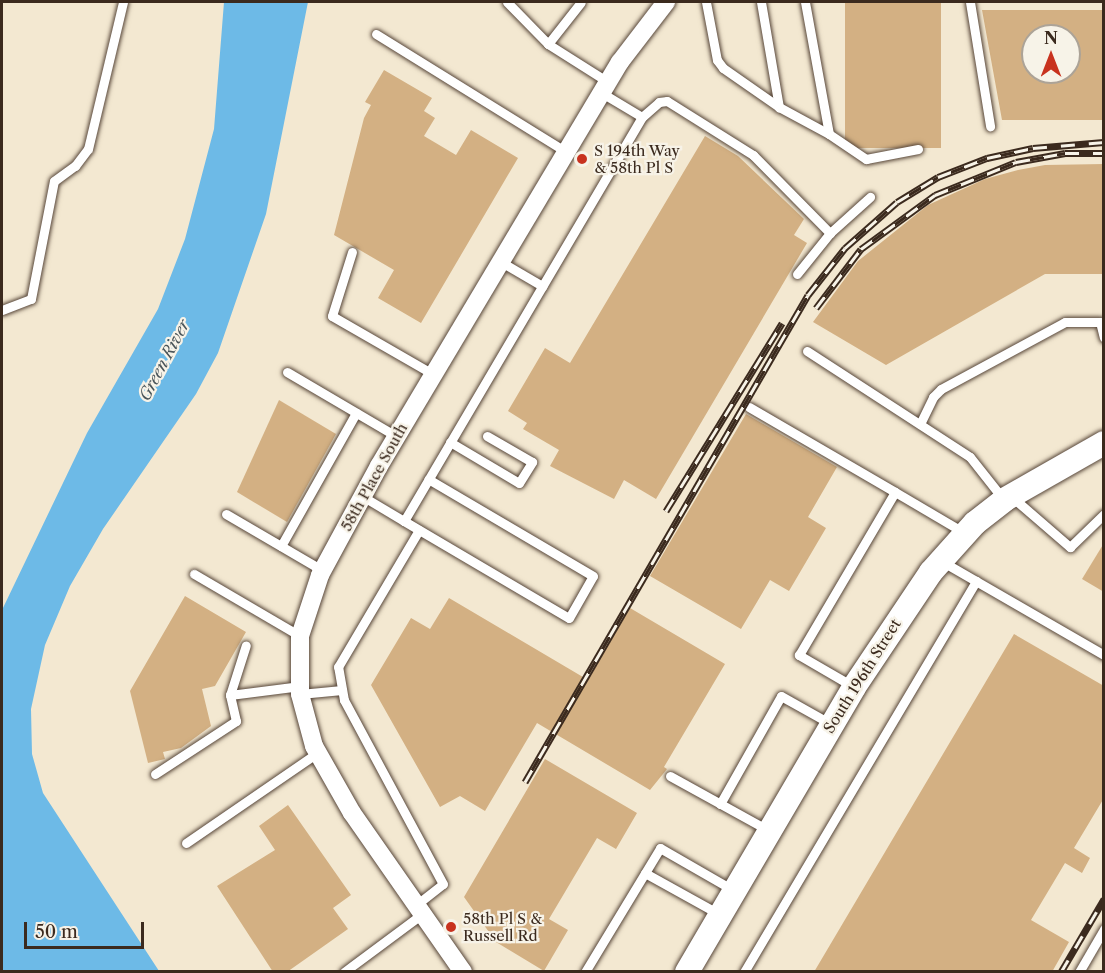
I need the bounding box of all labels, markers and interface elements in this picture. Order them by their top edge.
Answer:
north arrow [1021,24,1081,84]
text: N [1044,28,1058,48]
place label: S 194th Way & 58th Pl S [594,141,680,176]
marker: S 194th Way & 58th Pl S [575,152,589,166]
water label: Green River [135,316,193,404]
street label: 58th Place South [337,420,411,534]
street label: South 196th Street [820,616,904,736]
place label: 58th Pl S & Russell Rd [463,909,542,944]
scale bar [27,910,147,948]
marker: 58th Pl S & Russell Rd [444,920,458,934]
text: 50 m [35,921,78,943]

